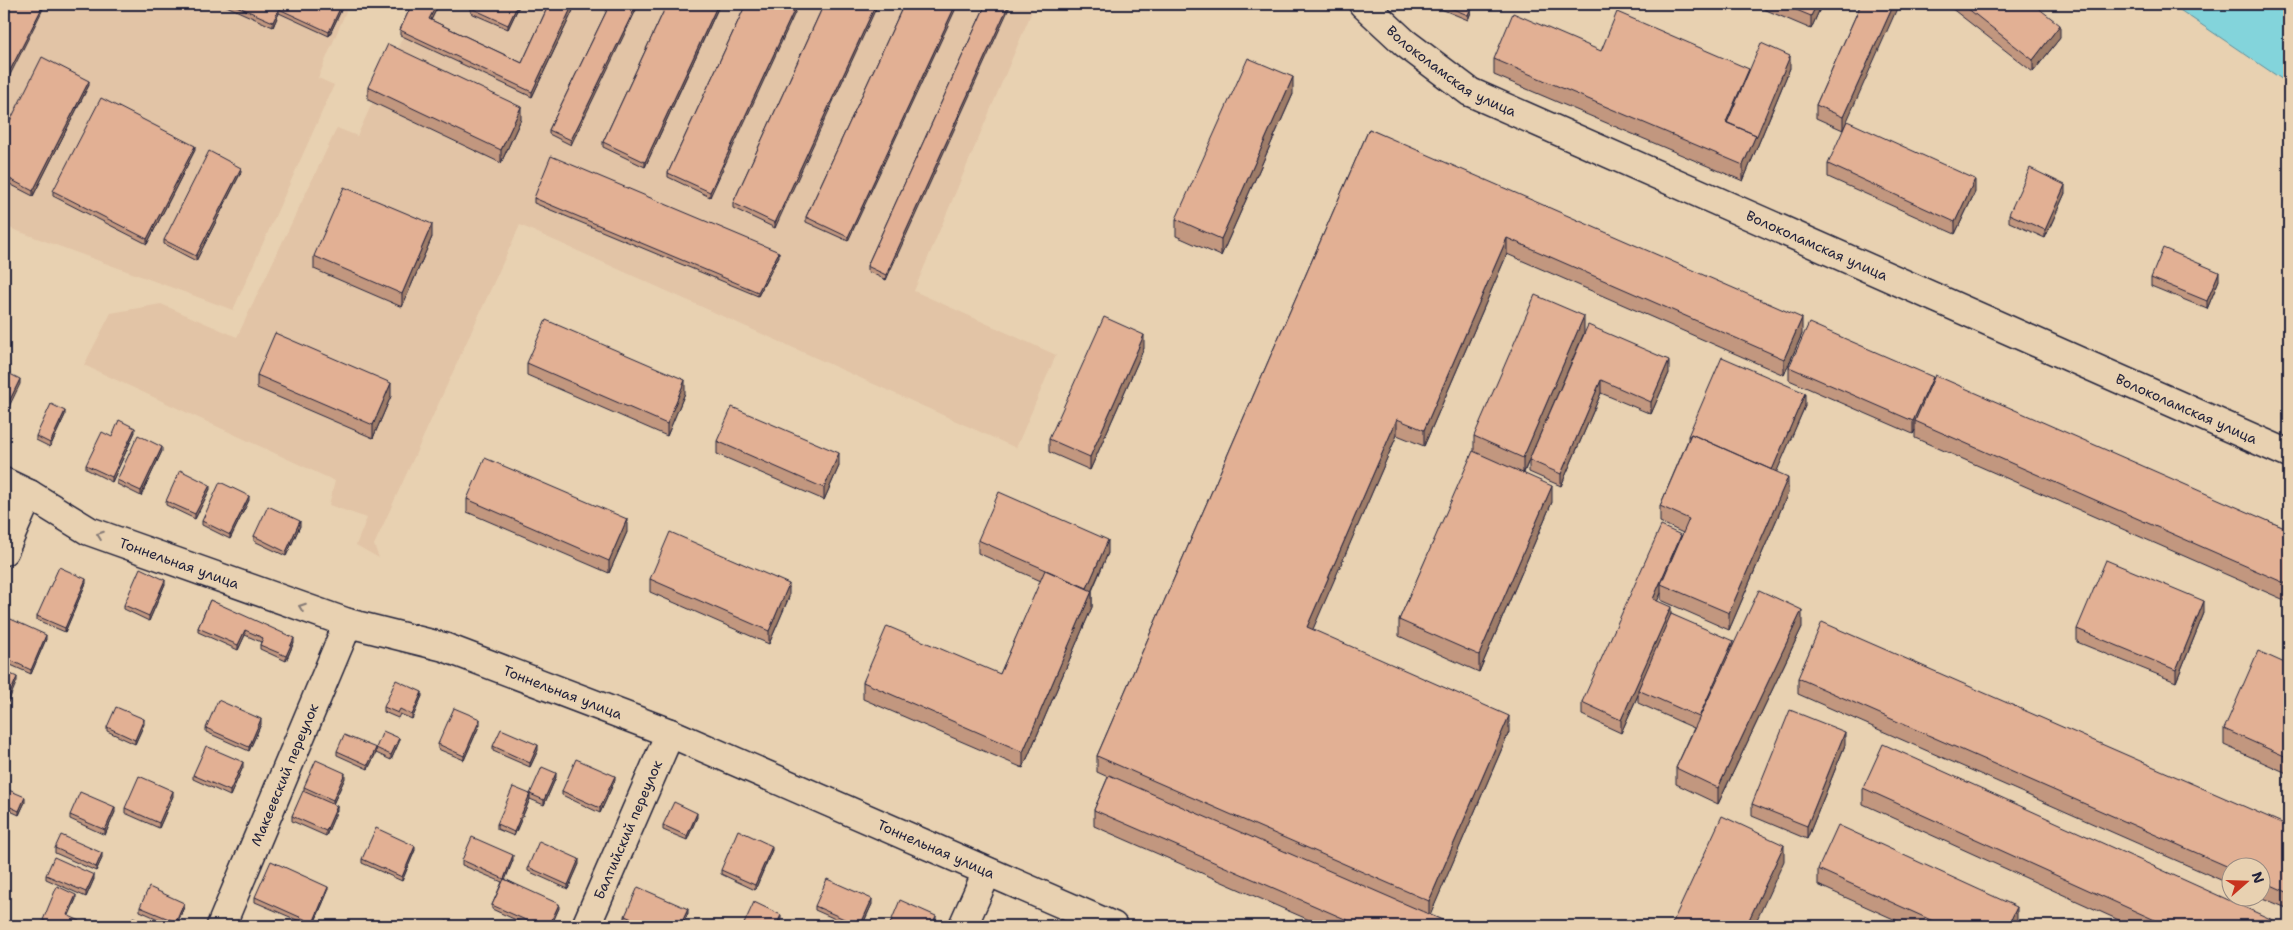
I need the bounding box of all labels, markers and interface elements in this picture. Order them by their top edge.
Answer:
street label: Волоколамская улица [1383,22,1519,120]
street label: Волоколамская улица [1743,206,1891,285]
street label: Волоколамская улица [2113,369,2260,448]
one-way arrow [96,531,104,541]
street label: Тоннельная улица [117,533,242,593]
one-way arrow [298,603,307,613]
street label: Тоннельная улица [500,661,625,723]
street label: Макеевский переулок [247,700,322,849]
street label: Балтийский переулок [590,757,666,902]
street label: Тоннельная улица [875,815,998,882]
north arrow [2220,858,2270,908]
text: N [2248,869,2269,886]

